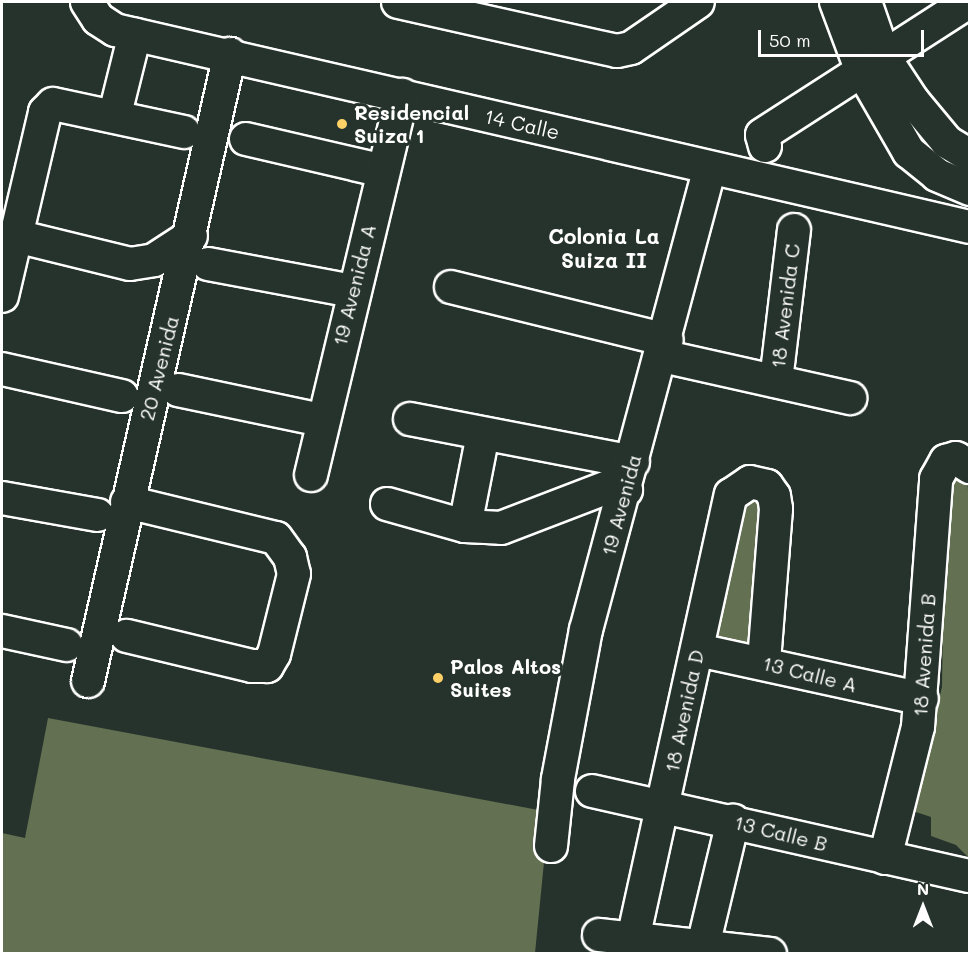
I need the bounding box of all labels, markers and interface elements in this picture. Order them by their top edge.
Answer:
scale bar [761,18,928,56]
text: 50 m [769,28,811,52]
place label: Residencial Suiza 1 [354,100,469,147]
street label: 14 Calle [482,104,562,144]
marker: Residencial Suiza 1 [335,117,349,131]
street label: 19 Avenida A [327,222,381,348]
district label: Colonia La Suiza II [548,223,660,273]
street label: 18 Avenida C [765,242,805,370]
street label: 20 Avenida [134,313,184,423]
street label: 19 Avenida [596,452,646,558]
street label: 18 Avenida B [908,593,940,717]
street label: 18 Avenida D [659,648,709,774]
street label: 13 Calle A [760,651,860,697]
place label: Palos Altos Suites [450,654,561,701]
marker: Palos Altos Suites [431,671,445,685]
street label: 13 Calle B [732,810,830,856]
north arrow [893,877,953,937]
text: N [917,878,929,899]

